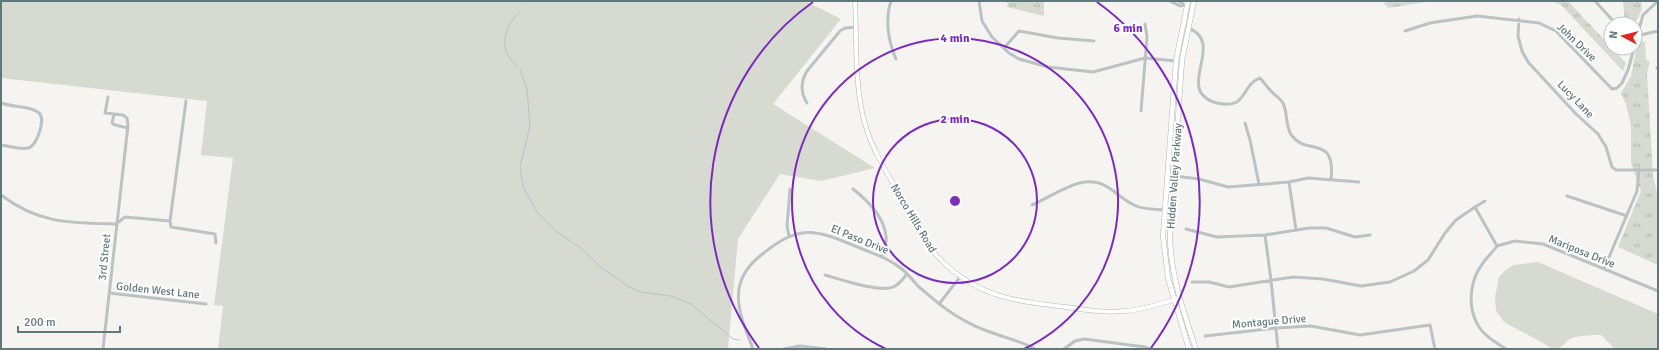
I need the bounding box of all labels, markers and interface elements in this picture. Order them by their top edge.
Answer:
north arrow [1603,16,1643,56]
street label: John Drive [1554,20,1599,64]
text: 6 min [1114,21,1143,36]
text: N [1607,30,1620,39]
text: 4 min [941,31,970,46]
street label: Lucy Lane [1555,78,1597,121]
text: 2 min [941,112,970,127]
street label: Hidden Valley Parkway [1164,122,1185,229]
street label: Norco Hills Road [888,182,939,255]
centre of rings [948,194,962,208]
street label: El Paso Drive [829,222,891,257]
street label: Mariposa Drive [1547,232,1617,271]
street label: 3rd Street [96,233,113,281]
street label: Golden West Lane [116,280,200,301]
scale bar [18,308,120,334]
street label: Montague Drive [1231,312,1307,331]
text: 200 m [24,315,56,330]

